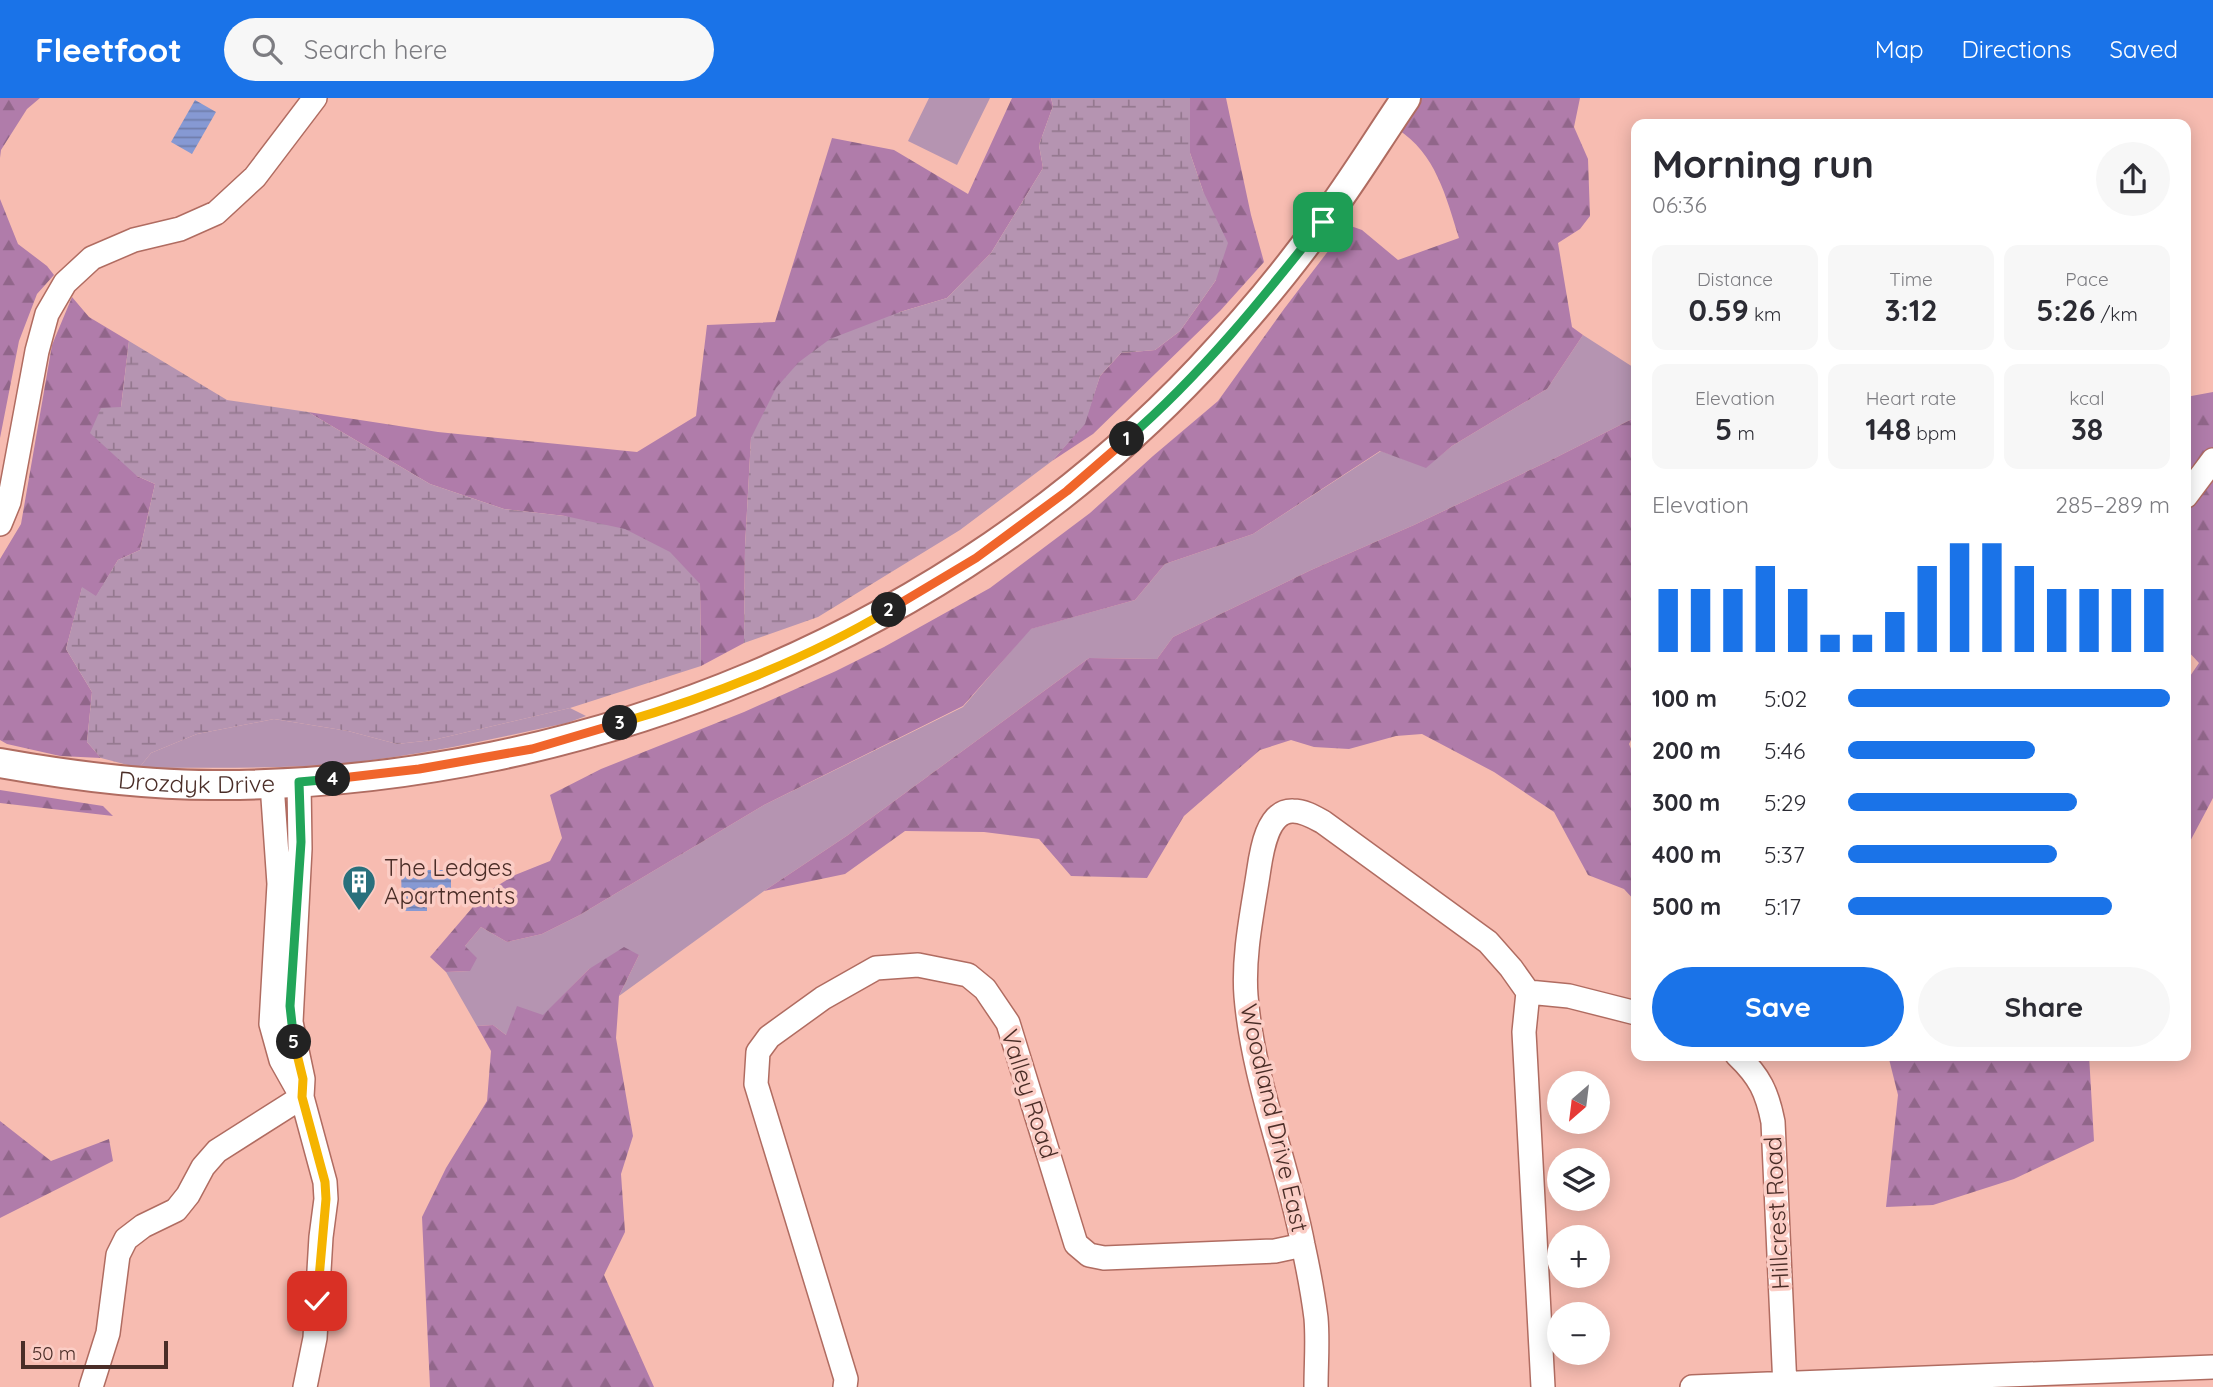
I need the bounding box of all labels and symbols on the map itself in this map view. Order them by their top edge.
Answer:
pin [1293,192,1353,252]
pin: 1 [1110,422,1144,456]
pin: 2 [872,592,906,628]
pin: 3 [602,706,638,740]
pin: 4 [316,762,350,796]
street label: Drozdyk Drive [117,764,276,799]
place label: The Ledges Apartments [384,852,515,910]
building icon: The Ledges Apartments [340,863,378,912]
street label: Woodland Drive East [1234,1001,1316,1235]
pin: 5 [276,1024,312,1060]
street label: Valley Road [995,1025,1065,1162]
north arrow [1547,1071,1610,1134]
street label: Hillcrest Road [1757,1136,1795,1290]
pin [287,1271,347,1331]
scale bar [21,1338,168,1370]

